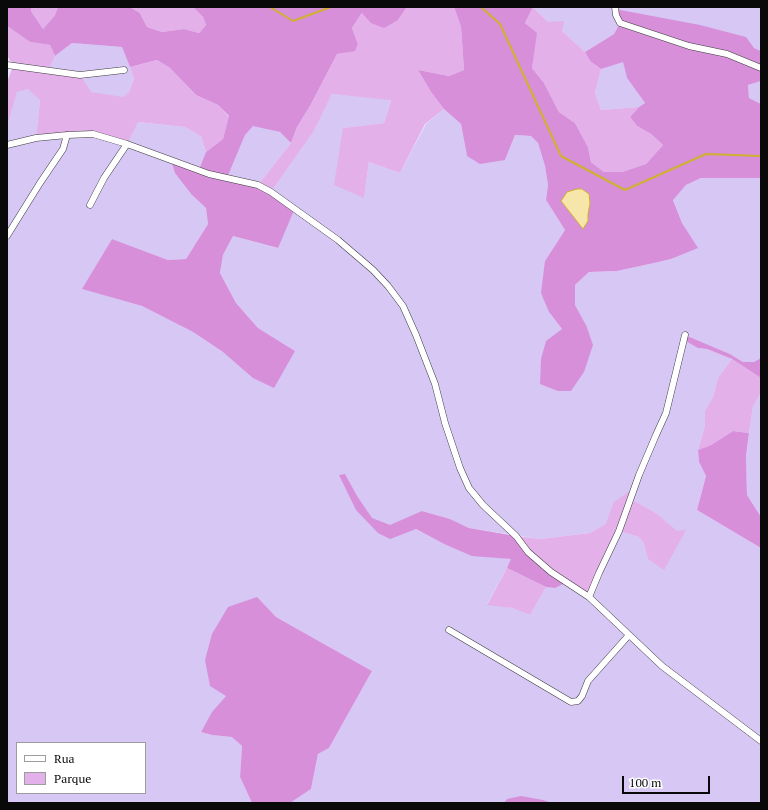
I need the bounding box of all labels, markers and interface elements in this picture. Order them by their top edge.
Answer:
legend [16,742,146,794]
text: Rua [54,751,75,766]
scale bar [624,768,712,794]
text: Parque [54,771,91,786]
text: 100 m [629,775,661,790]

